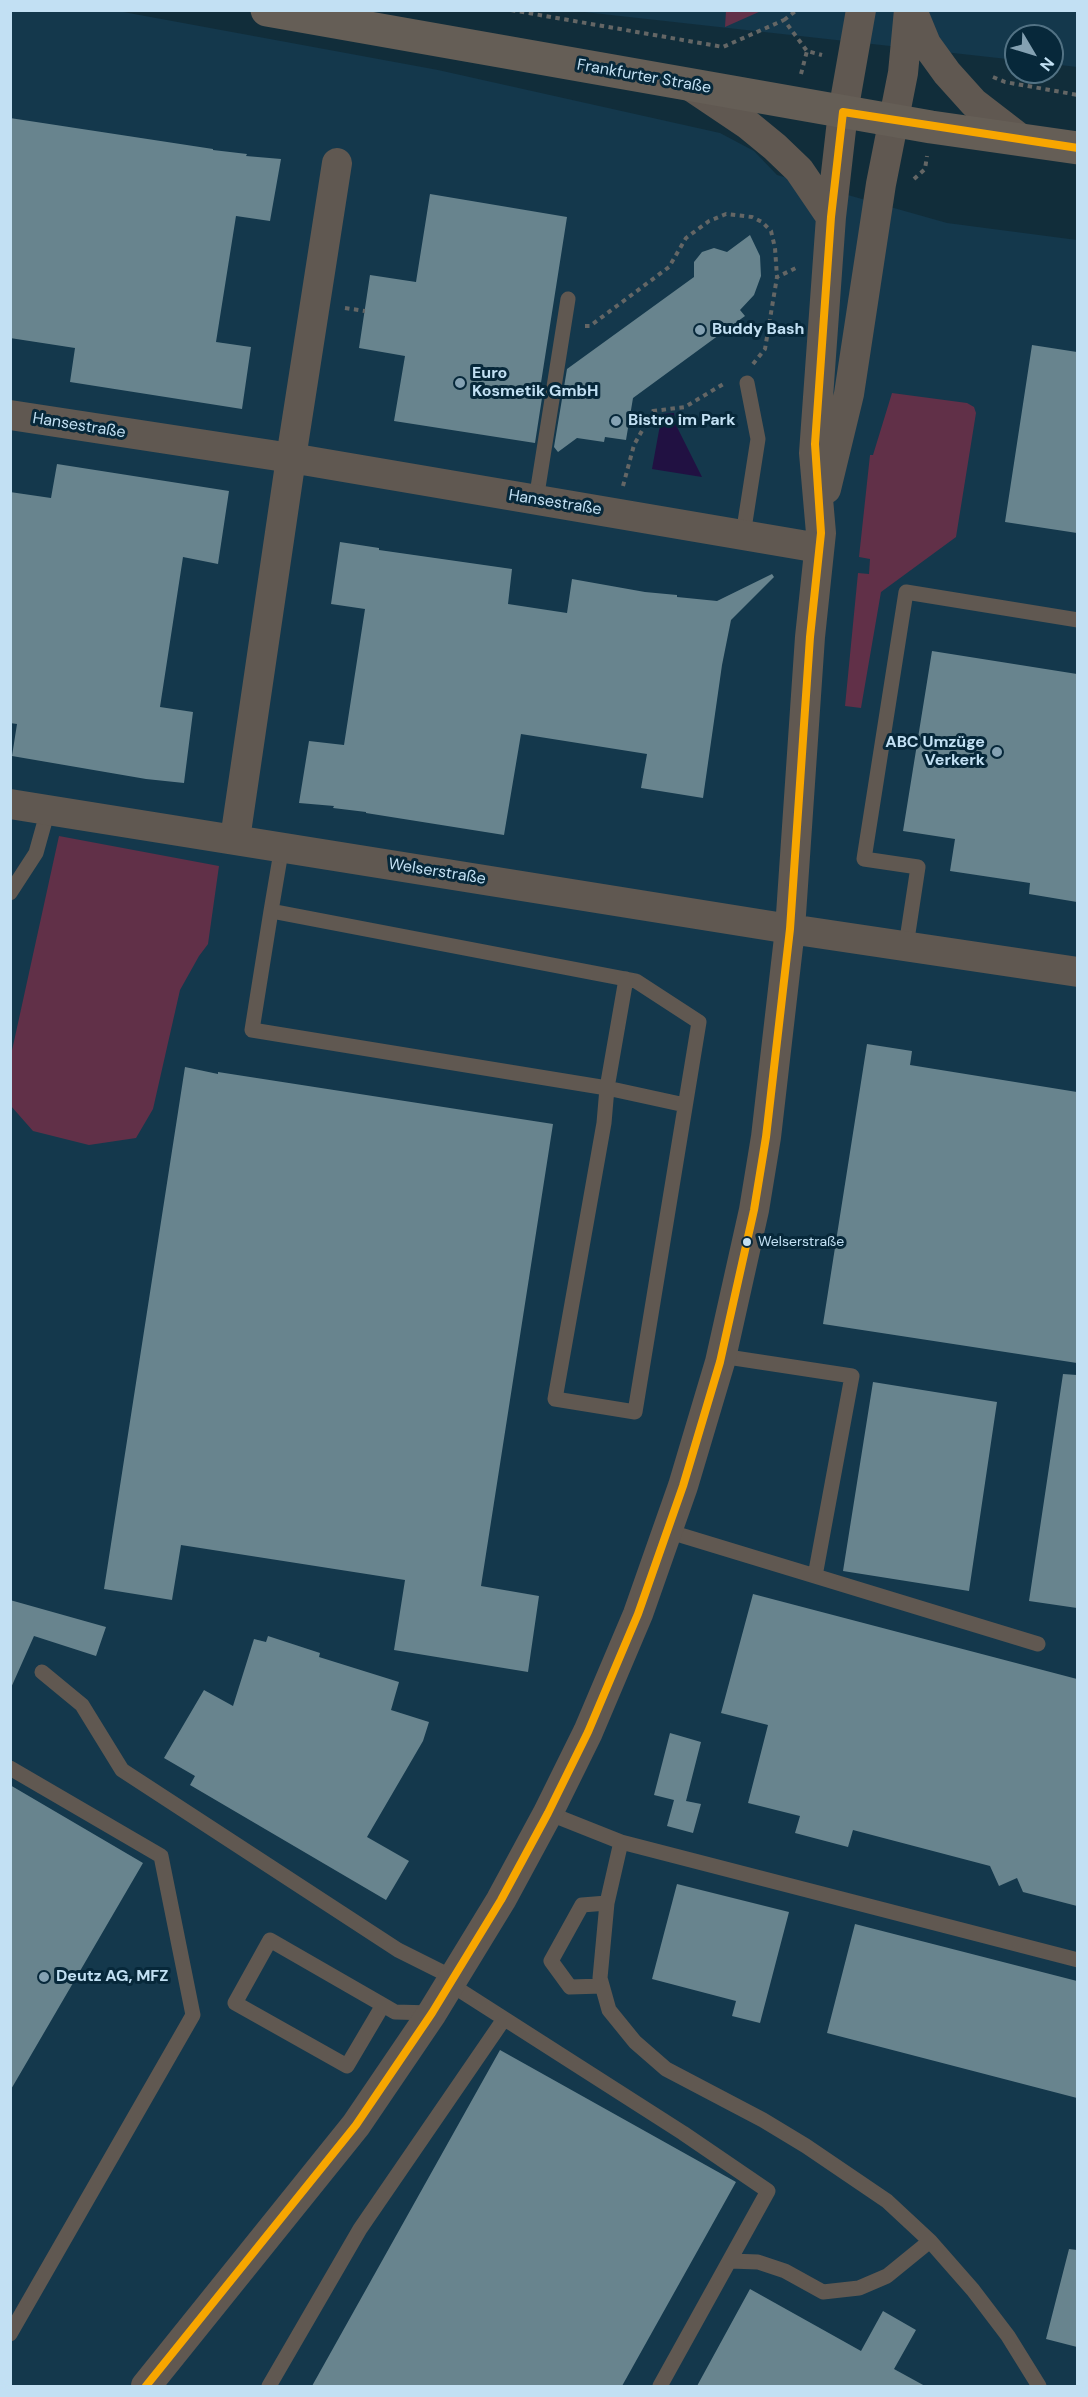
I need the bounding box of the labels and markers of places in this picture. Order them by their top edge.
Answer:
place label: Buddy Bash [712,320,804,340]
marker: Buddy Bash [693,323,707,337]
place label: Euro Kosmetik GmbH [472,364,598,402]
marker: Euro Kosmetik GmbH [453,376,467,390]
place label: Bistro im Park [628,411,735,431]
marker: Bistro im Park [609,414,623,428]
place label: ABC Umzüge Verkerk [885,733,985,771]
marker: ABC Umzüge Verkerk [990,745,1004,759]
place label: Welserstraße [758,1234,844,1250]
marker: Welserstraße [741,1236,753,1248]
place label: Deutz AG, MFZ [56,1967,168,1987]
marker: Deutz AG, MFZ [37,1970,51,1984]

